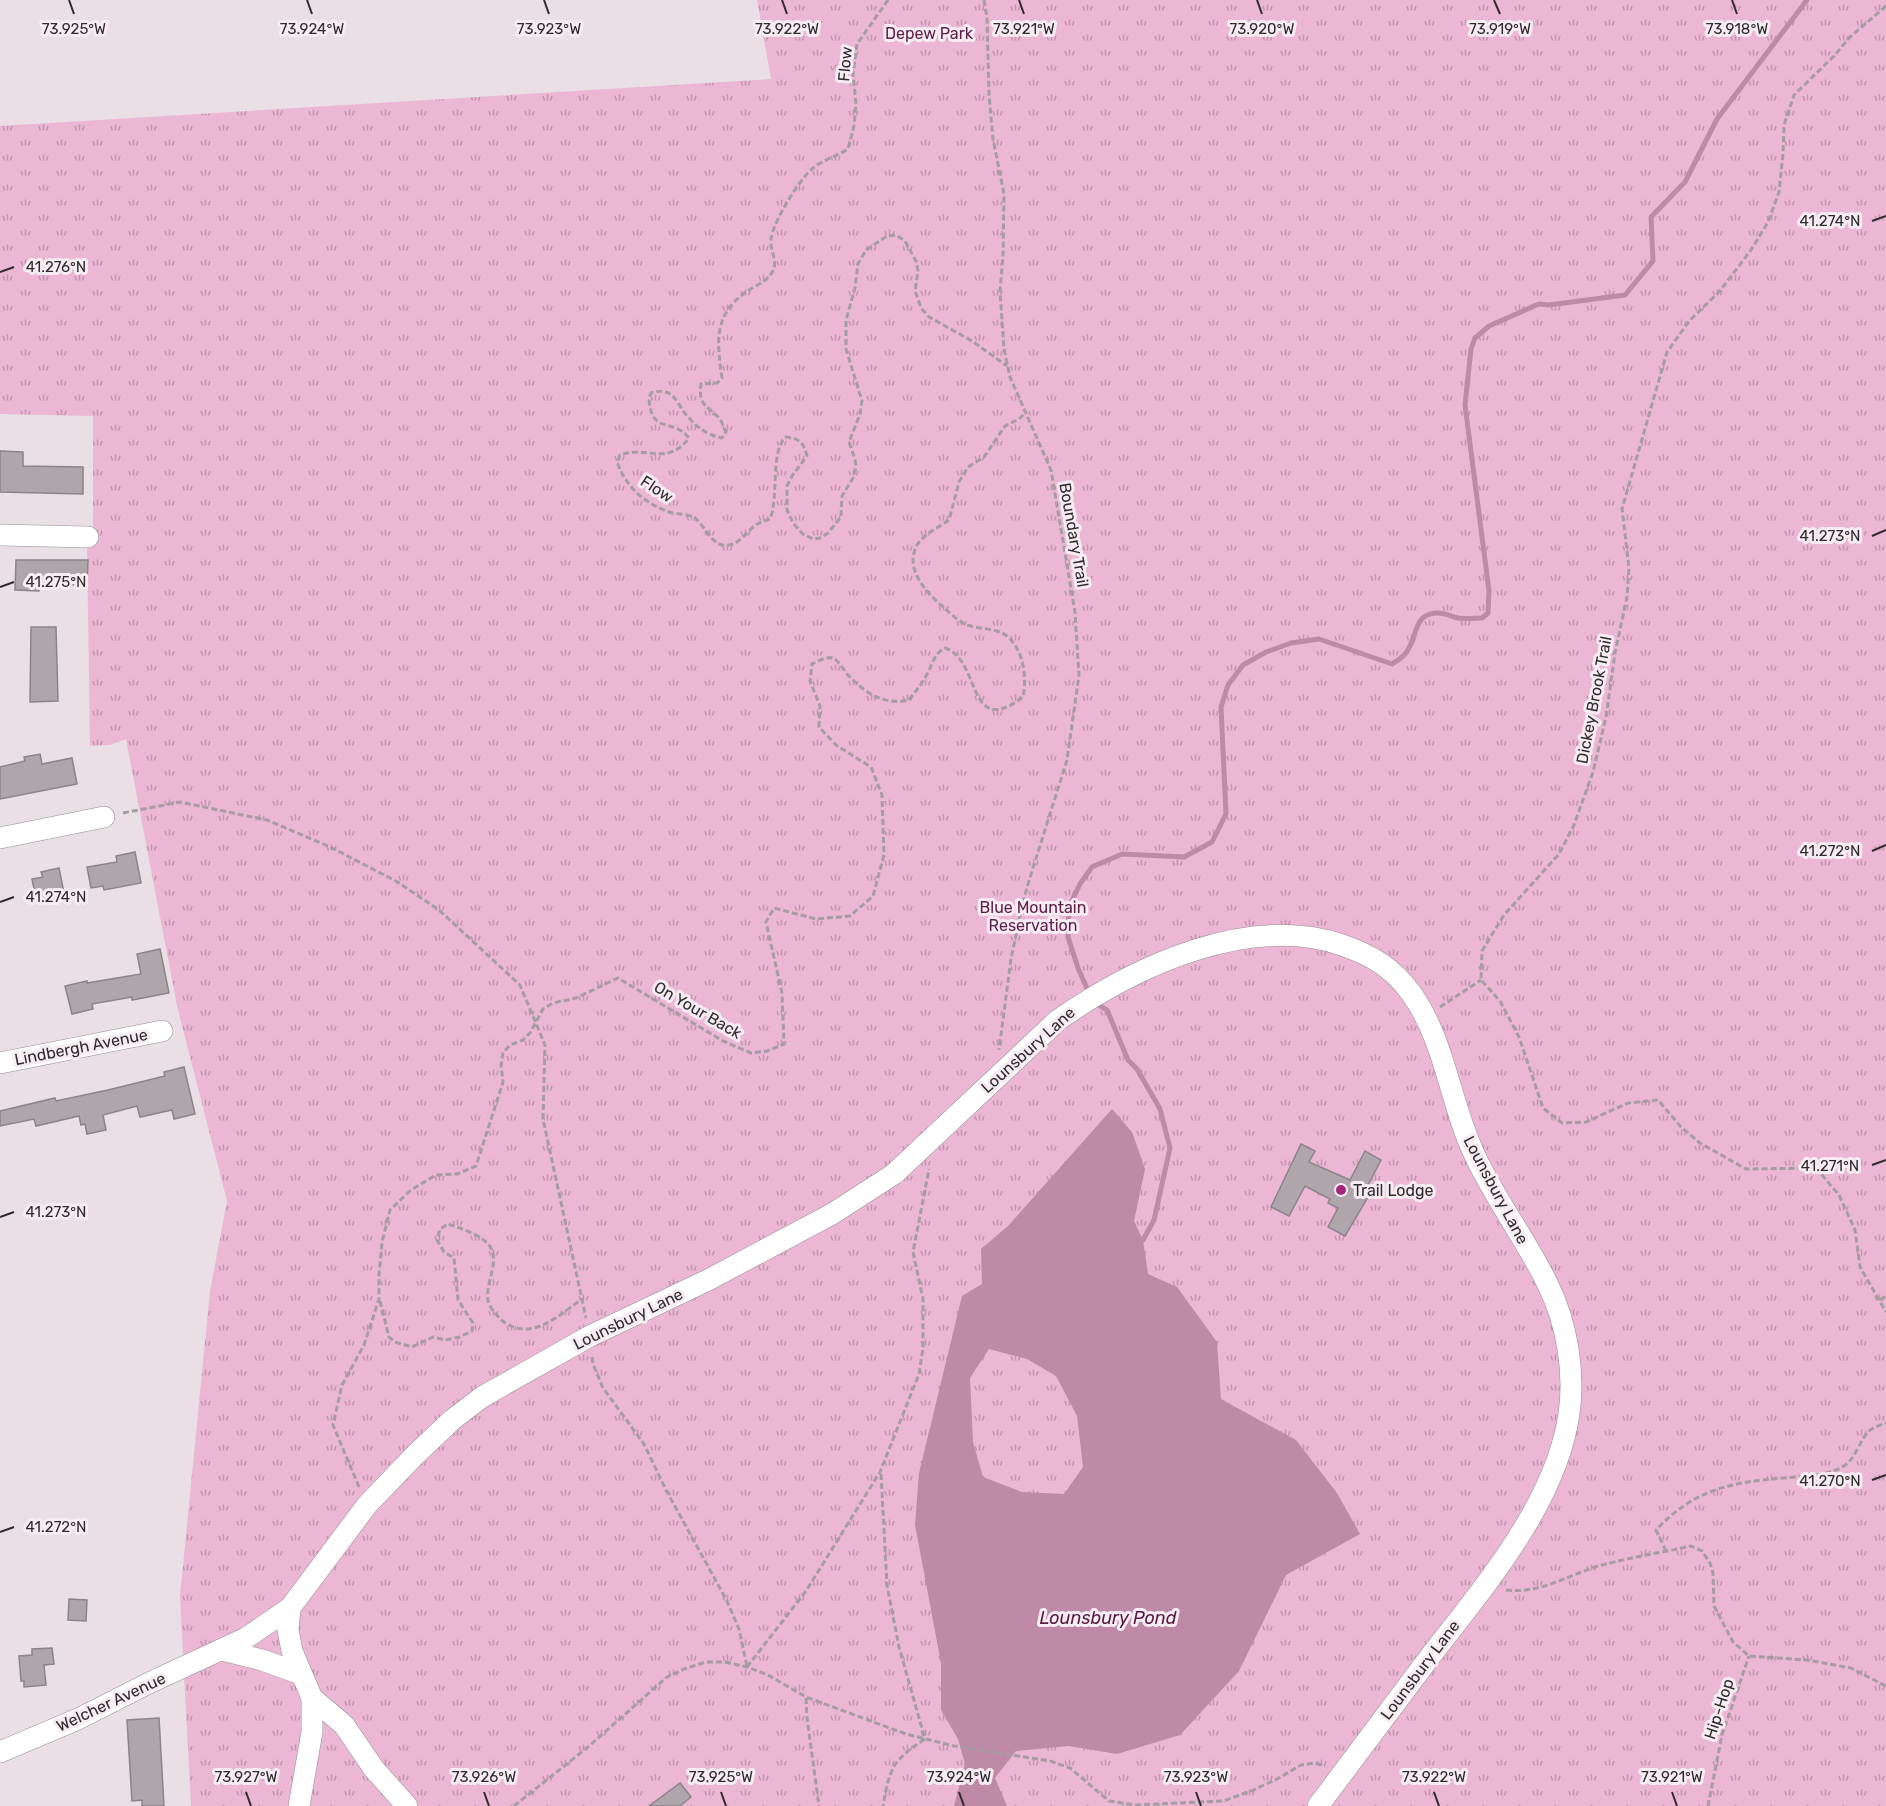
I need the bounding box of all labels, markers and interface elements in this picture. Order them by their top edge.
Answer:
text: 73.925°W [42,20,106,38]
text: 73.924°W [280,20,344,38]
text: 73.923°W [517,20,581,38]
text: 73.922°W [755,20,819,38]
text: 73.921°W [993,20,1055,38]
text: 73.920°W [1230,20,1294,38]
text: 73.919°W [1469,20,1531,38]
text: 73.918°W [1706,20,1768,38]
park label: Depew Park [885,24,974,43]
street label: Flow [834,46,856,82]
text: 41.274°N [1800,212,1860,230]
text: 41.276°N [26,258,86,276]
street label: Flow [637,471,677,507]
street label: Boundary Trail [1055,481,1093,589]
text: 41.273°N [1800,527,1860,545]
text: 41.275°N [26,573,86,591]
street label: Dickey Brook Trail [1572,635,1616,765]
text: 41.272°N [1800,842,1860,860]
text: 41.274°N [26,888,86,906]
park label: Blue Mountain Reservation [980,898,1086,935]
street label: On Your Back [651,977,746,1043]
street label: Lounsbury Lane [977,1003,1079,1097]
street label: Lindbergh Avenue [13,1025,149,1069]
street label: Lounsbury Lane [1460,1133,1532,1247]
text: 41.271°N [1801,1157,1859,1175]
place label: Trail Lodge [1353,1181,1434,1200]
marker: Trail Lodge [1334,1183,1348,1197]
text: 41.273°N [26,1203,86,1221]
street label: Lounsbury Lane [570,1284,686,1354]
text: 41.270°N [1799,1472,1861,1490]
text: 41.272°N [26,1518,86,1536]
water label: Lounsbury Pond [1040,1607,1177,1629]
street label: Lounsbury Lane [1376,1617,1464,1723]
street label: Welcher Avenue [53,1668,169,1736]
street label: Hip-Hop [1700,1676,1738,1742]
text: 73.927°W [214,1768,278,1786]
text: 73.926°W [452,1768,516,1786]
text: 73.925°W [689,1768,753,1786]
text: 73.924°W [927,1768,991,1786]
text: 73.923°W [1164,1768,1228,1786]
text: 73.922°W [1402,1768,1466,1786]
text: 73.921°W [1641,1768,1703,1786]

